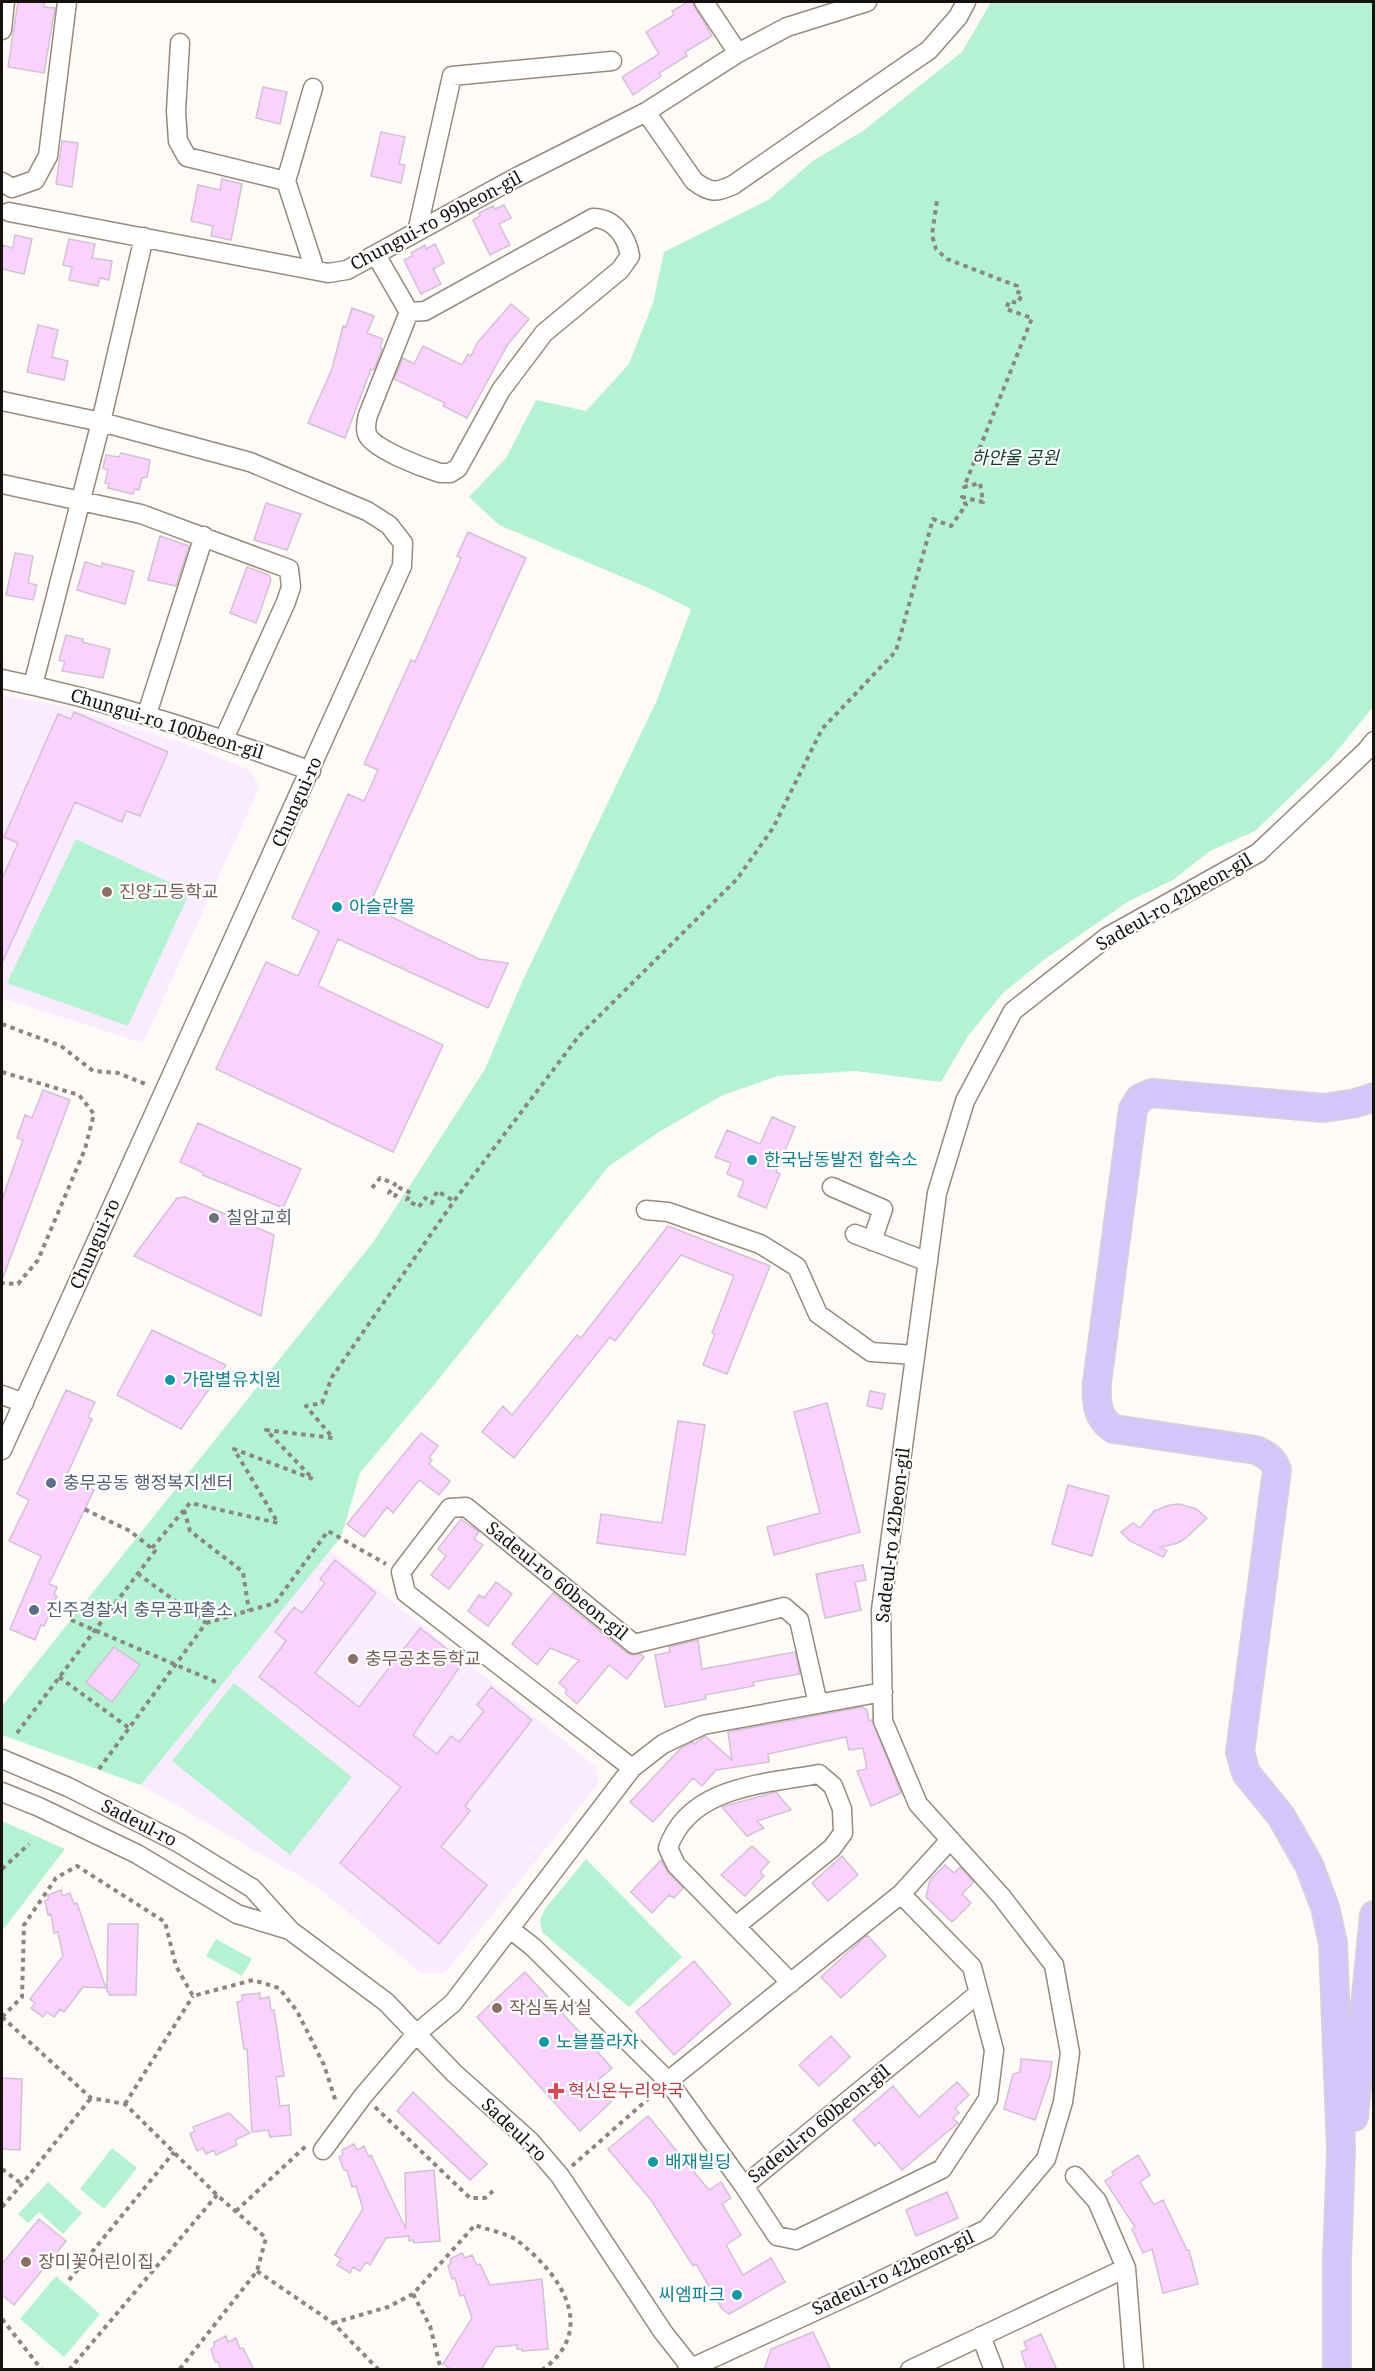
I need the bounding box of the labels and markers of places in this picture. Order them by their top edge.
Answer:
place label: 진양고등학교 [119,879,218,903]
marker: 진양고등학교 [100,885,114,899]
place label: 아슬란몰 [349,894,415,918]
marker: 아슬란몰 [330,900,344,914]
place label: 한국남동발전 합숙소 [764,1147,918,1171]
marker: 한국남동발전 합숙소 [745,1153,759,1167]
place label: 칠암교회 [226,1205,292,1229]
marker: 칠암교회 [207,1211,221,1225]
place label: 가람별유치원 [182,1367,281,1391]
marker: 가람별유치원 [163,1373,177,1387]
place label: 충무공동 행정복지센터 [63,1470,233,1494]
marker: 충무공동 행정복지센터 [44,1476,58,1490]
place label: 진주경찰서 충무공파출소 [46,1597,233,1621]
marker: 진주경찰서 충무공파출소 [27,1603,41,1617]
place label: 충무공초등학교 [365,1646,481,1670]
marker: 충무공초등학교 [346,1652,360,1666]
place label: 작심독서실 [509,1995,592,2019]
marker: 작심독서실 [490,2001,504,2015]
place label: 노블플라자 [556,2029,639,2053]
marker: 노블플라자 [537,2035,551,2049]
place label: 혁신온누리약국 [568,2078,684,2102]
marker: 혁신온누리약국 [549,2084,563,2098]
place label: 배재빌딩 [665,2149,731,2173]
marker: 배재빌딩 [646,2155,660,2169]
place label: 장미꽃어린이집 [38,2249,154,2273]
marker: 장미꽃어린이집 [19,2255,33,2269]
place label: 씨엠파크 [659,2282,725,2306]
marker: 씨엠파크 [730,2288,744,2302]

